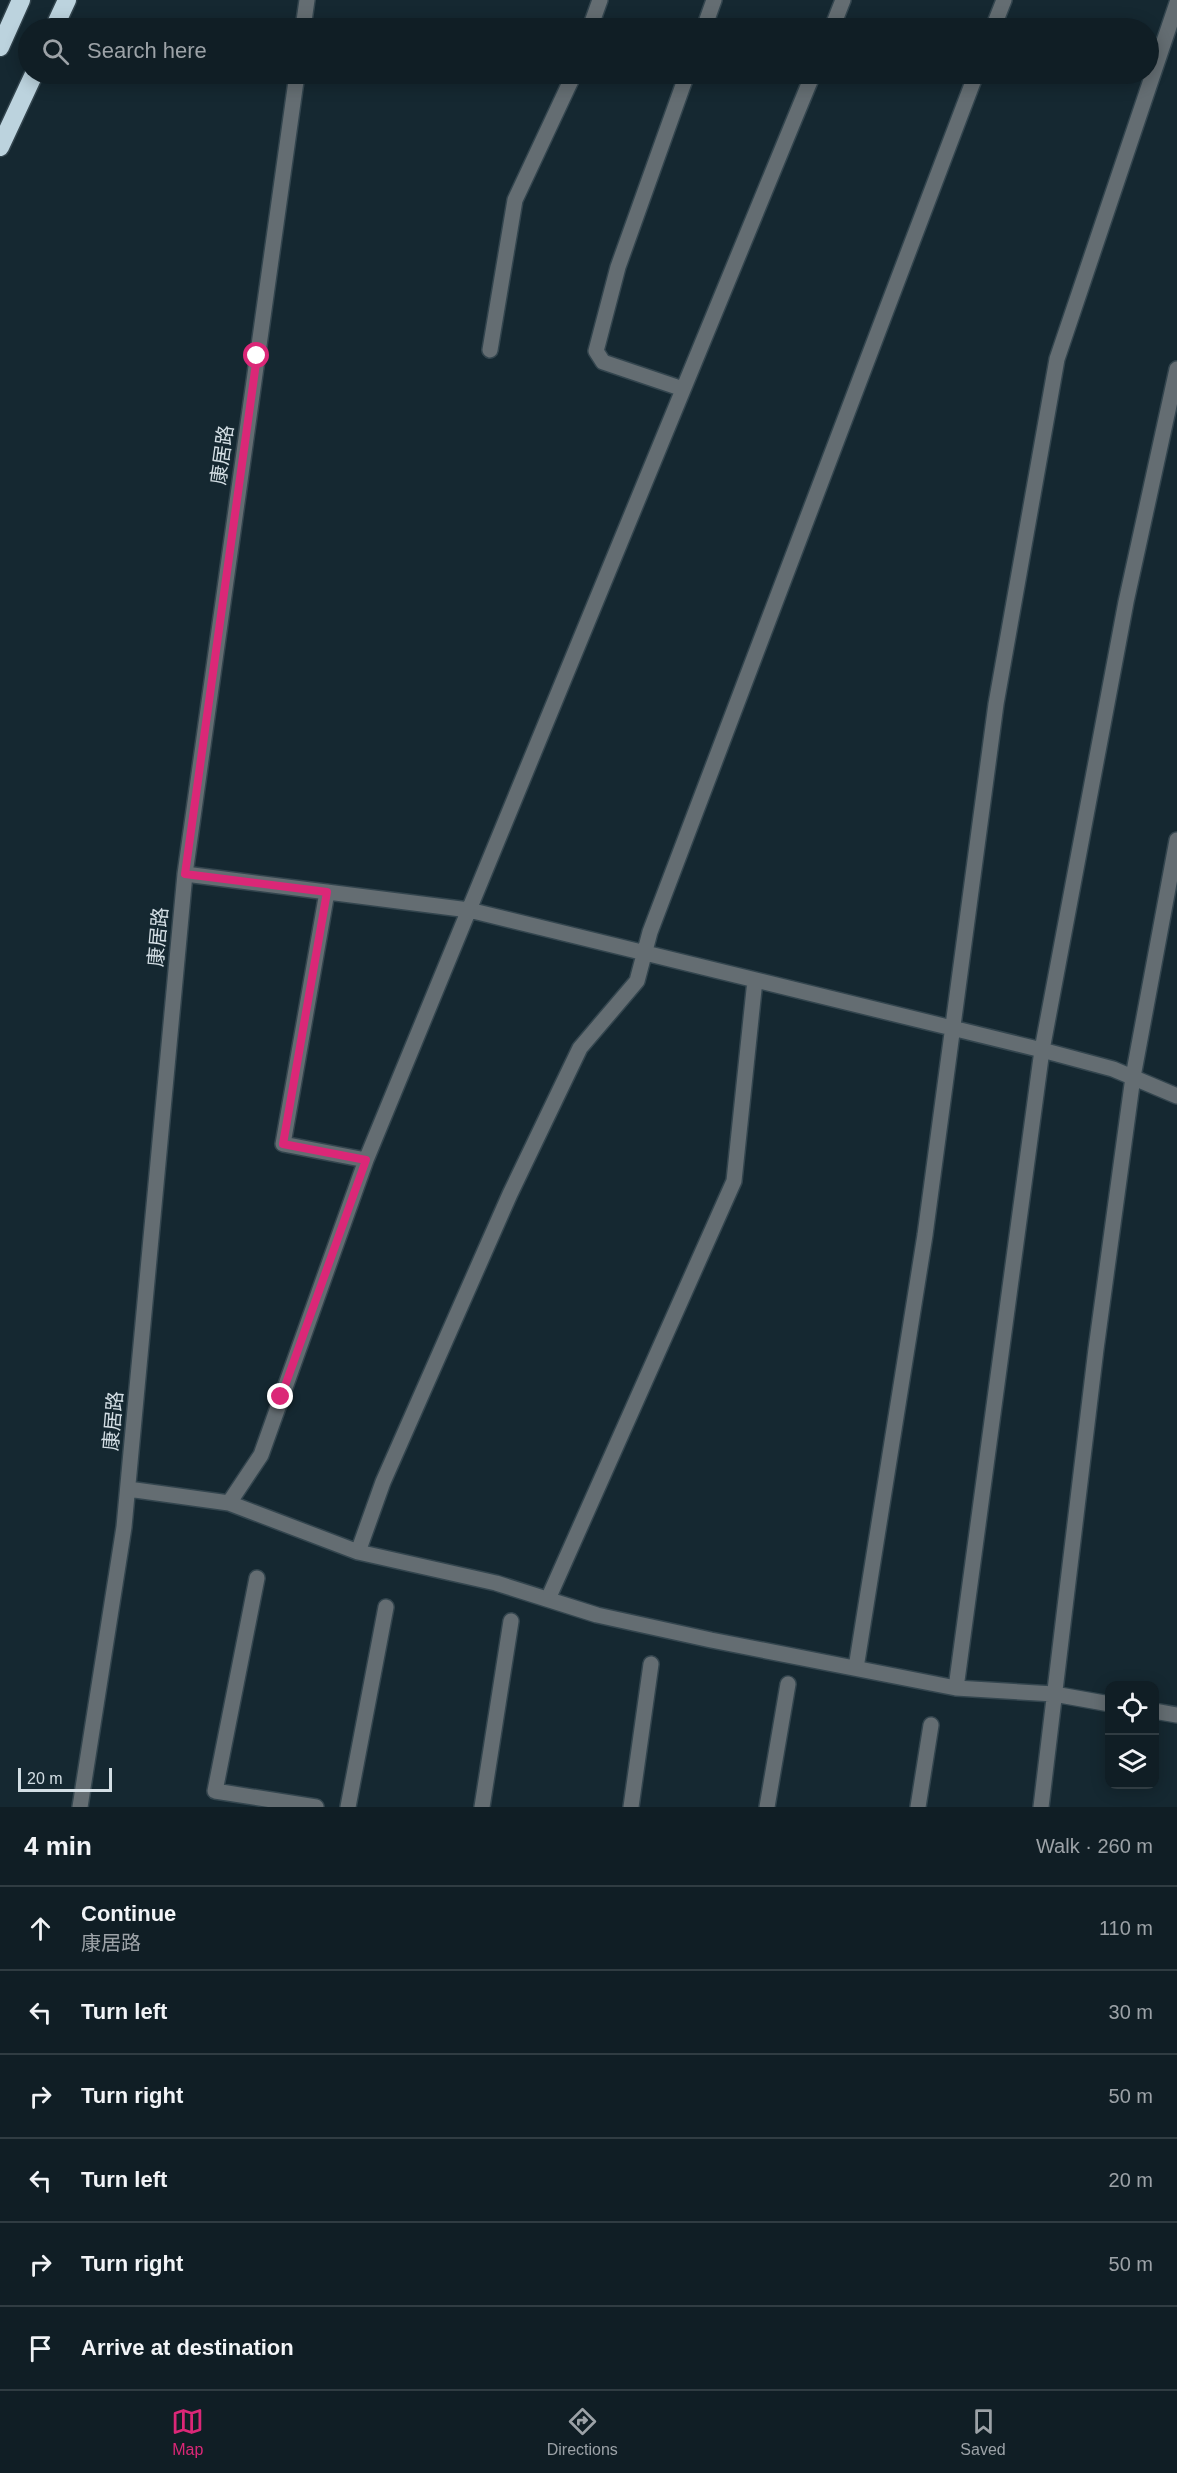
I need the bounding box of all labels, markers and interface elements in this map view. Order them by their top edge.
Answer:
search box [18,18,1159,84]
icon: search [39,35,72,68]
text: Search here [87,38,207,63]
route start [243,342,269,368]
street label: 康居路 [207,424,237,486]
street label: 康居路 [144,906,172,968]
route end [267,1383,293,1409]
street label: 康居路 [99,1390,127,1452]
map controls [1105,1681,1159,1789]
button: locate [1105,1681,1159,1735]
button: layers [1105,1735,1159,1789]
scale bar [18,1765,112,1792]
text: 20 m [27,1770,63,1787]
text: 4 min [24,1831,92,1861]
text: Walk · 260 m [1036,1835,1153,1857]
text: Continue [81,1901,176,1926]
icon: ahead [24,1912,57,1945]
text: 110 m [1099,1917,1153,1939]
text: 康居路 [81,1932,141,1954]
icon: left [24,1996,57,2029]
text: Turn left [81,1999,167,2024]
text: 30 m [1109,2001,1153,2023]
icon: right [24,2080,57,2113]
text: Turn right [81,2083,183,2108]
text: 50 m [1109,2085,1153,2107]
icon: left [24,2164,57,2197]
text: Turn left [81,2167,167,2192]
text: 20 m [1109,2169,1153,2191]
icon: right [24,2248,57,2281]
text: Turn right [81,2251,183,2276]
text: 50 m [1109,2253,1153,2275]
icon: arrive [24,2332,57,2365]
text: Arrive at destination [81,2335,294,2360]
tab: Map [171,2405,204,2459]
tab: Directions [547,2405,618,2459]
tab: Saved [960,2405,1006,2459]

